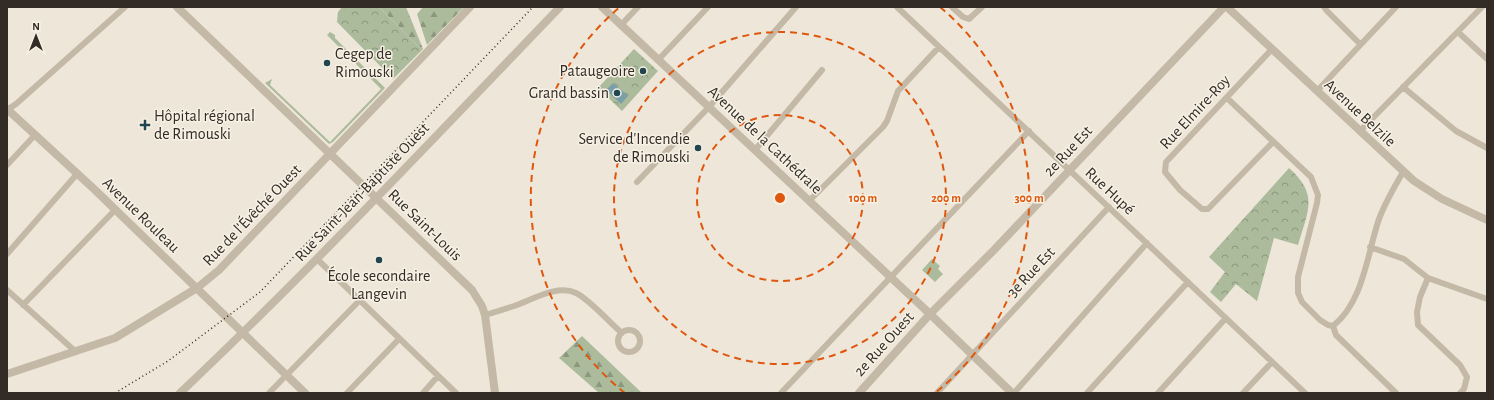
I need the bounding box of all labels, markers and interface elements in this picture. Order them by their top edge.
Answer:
north arrow [16,16,56,56]
text: N [32,21,40,32]
place label: Cegep de Rimouski [335,46,394,80]
marker: Cegep de Rimouski [322,58,332,68]
place label: Pataugeoire [560,63,635,79]
marker: Pataugeoire [638,66,648,76]
street label: Rue Elmire-Roy [1157,72,1234,153]
street label: Avenue Belzile [1321,76,1399,150]
street label: Avenue de la Cathédrale [705,83,825,197]
place label: Grand bassin [529,85,609,101]
marker: Grand bassin [612,88,622,98]
place label: Hôpital régional de Rimouski [154,108,255,142]
marker: Hôpital régional de Rimouski [139,119,151,131]
street label: Rue Saint-Jean-Baptiste Ouest [292,120,432,264]
street label: 2e Rue Est [1041,123,1095,179]
place label: Service d'Incendie de Rimouski [579,131,690,165]
marker: Service d'Incendie de Rimouski [693,143,703,153]
street label: Rue de l'Évêché Ouest [198,160,304,269]
street label: Rue Hupé [1082,164,1138,218]
street label: Avenue Rouleau [99,174,183,256]
street label: Rue Saint-Louis [385,186,465,264]
centre of rings [773,191,787,205]
text: 100 m [849,192,877,204]
text: 200 m [931,192,961,204]
text: 300 m [1014,192,1044,204]
street label: 3e Rue Est [1004,244,1058,300]
marker: École secondaire Langevin [374,255,384,265]
place label: École secondaire Langevin [328,266,430,302]
street label: 2e Rue Ouest [851,309,917,379]

